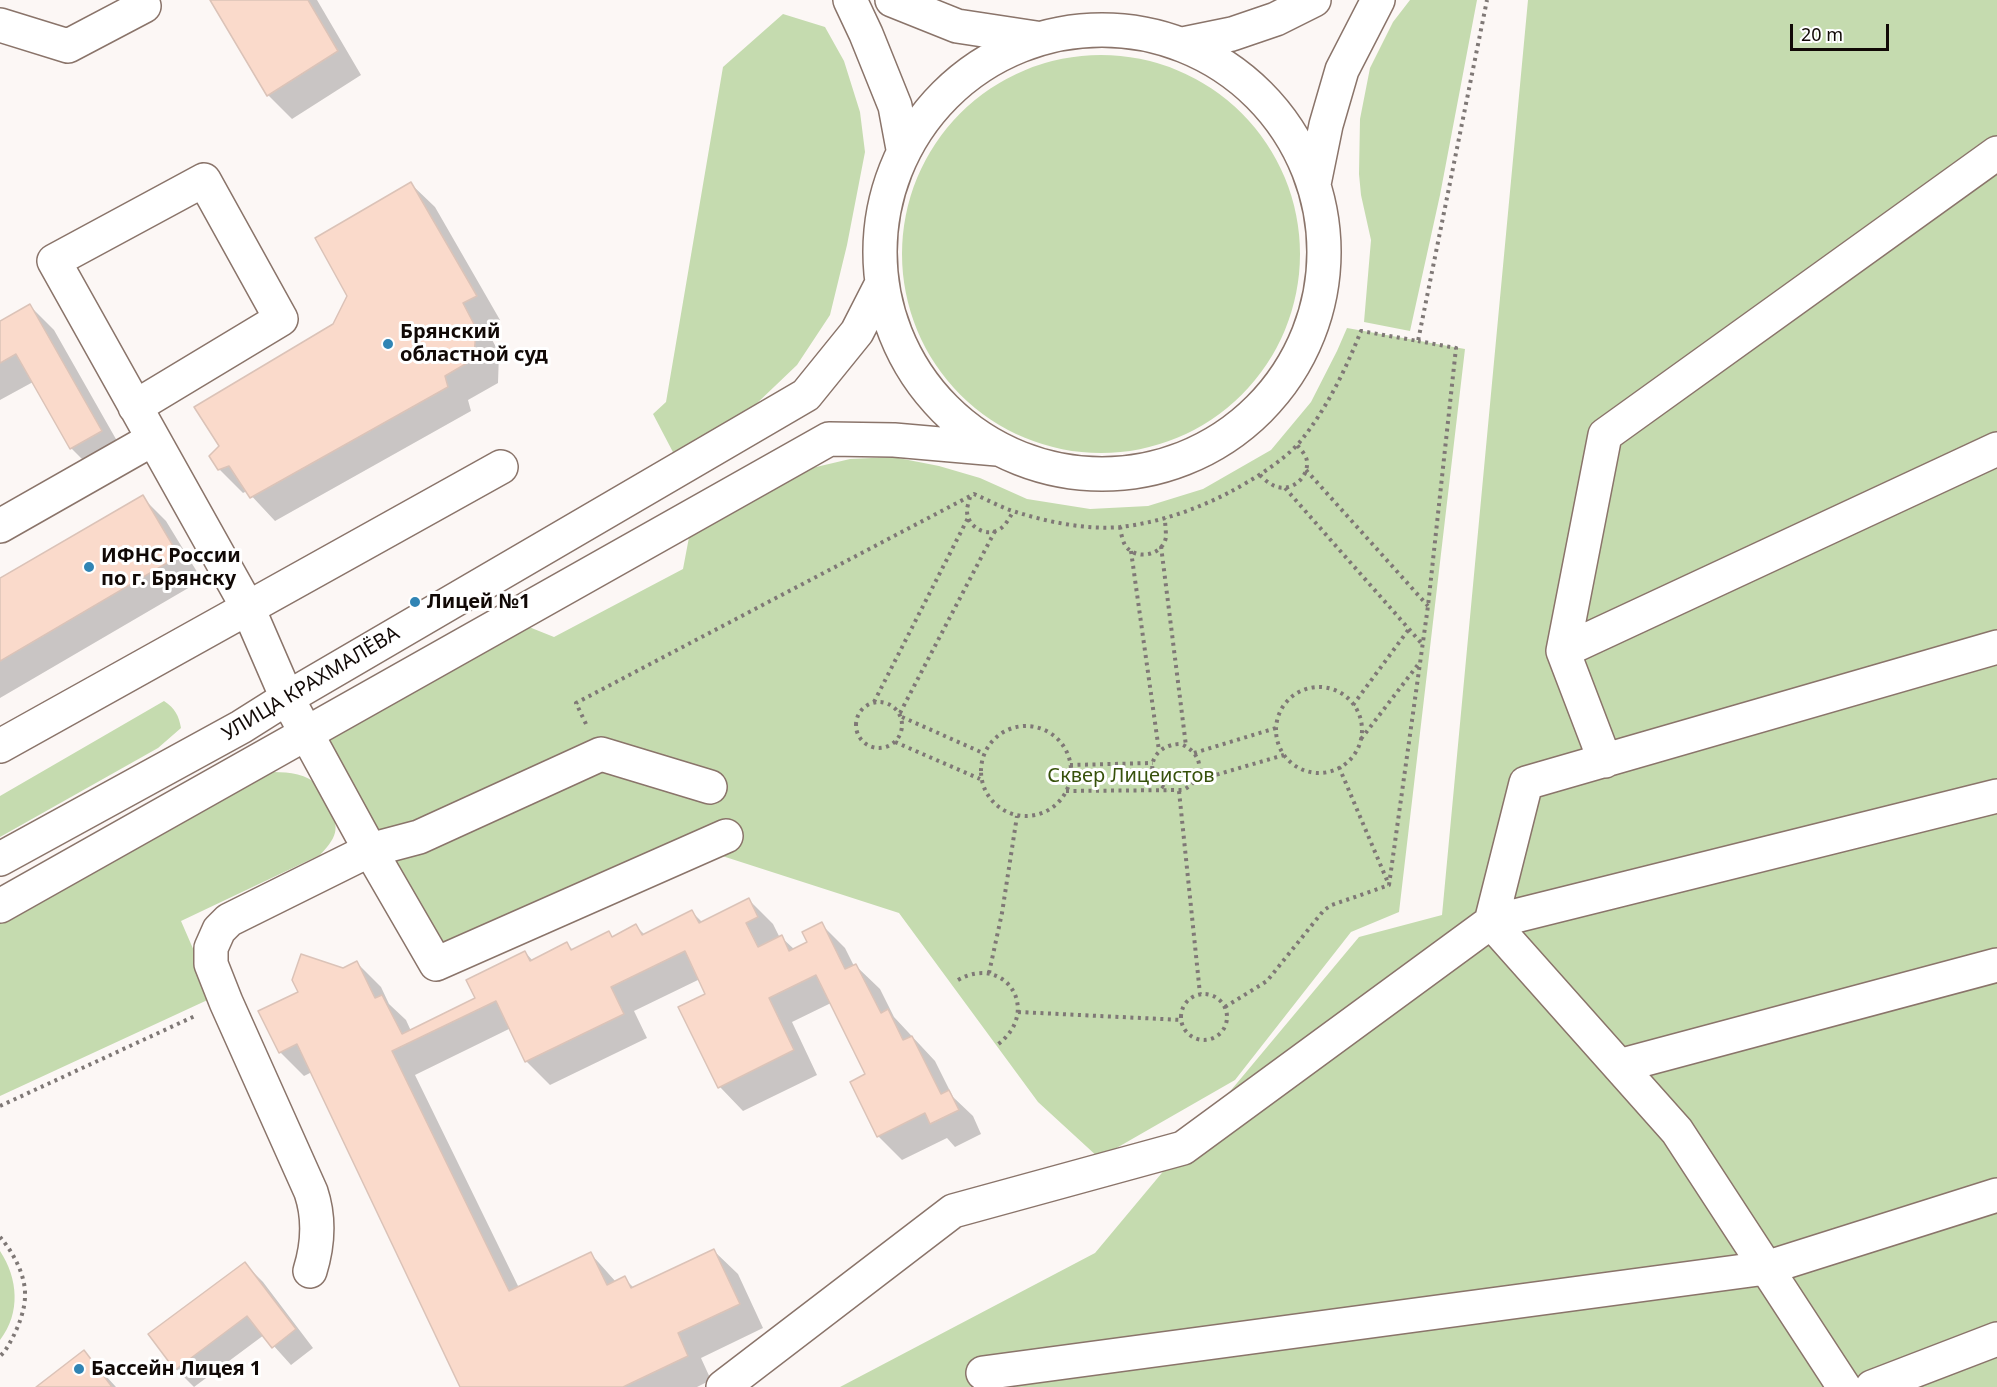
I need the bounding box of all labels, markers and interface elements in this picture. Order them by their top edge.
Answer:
scale bar [1793,12,1892,50]
text: 20 m [1801,22,1843,46]
place label: Брянский областной суд [400,320,548,367]
marker: Брянский областной суд [381,337,395,351]
place label: ИФНС России по г. Брянску [101,544,241,591]
marker: ИФНС России по г. Брянску [82,560,96,574]
place label: Лицей №1 [427,590,530,614]
marker: Лицей №1 [408,595,422,609]
street label: УЛИЦА КРАХМАЛЁВА [218,622,404,746]
park label: Сквер Лицеистов [1047,764,1215,788]
place label: Бассейн Лицея 1 [91,1357,261,1381]
marker: Бассейн Лицея 1 [72,1362,86,1376]

